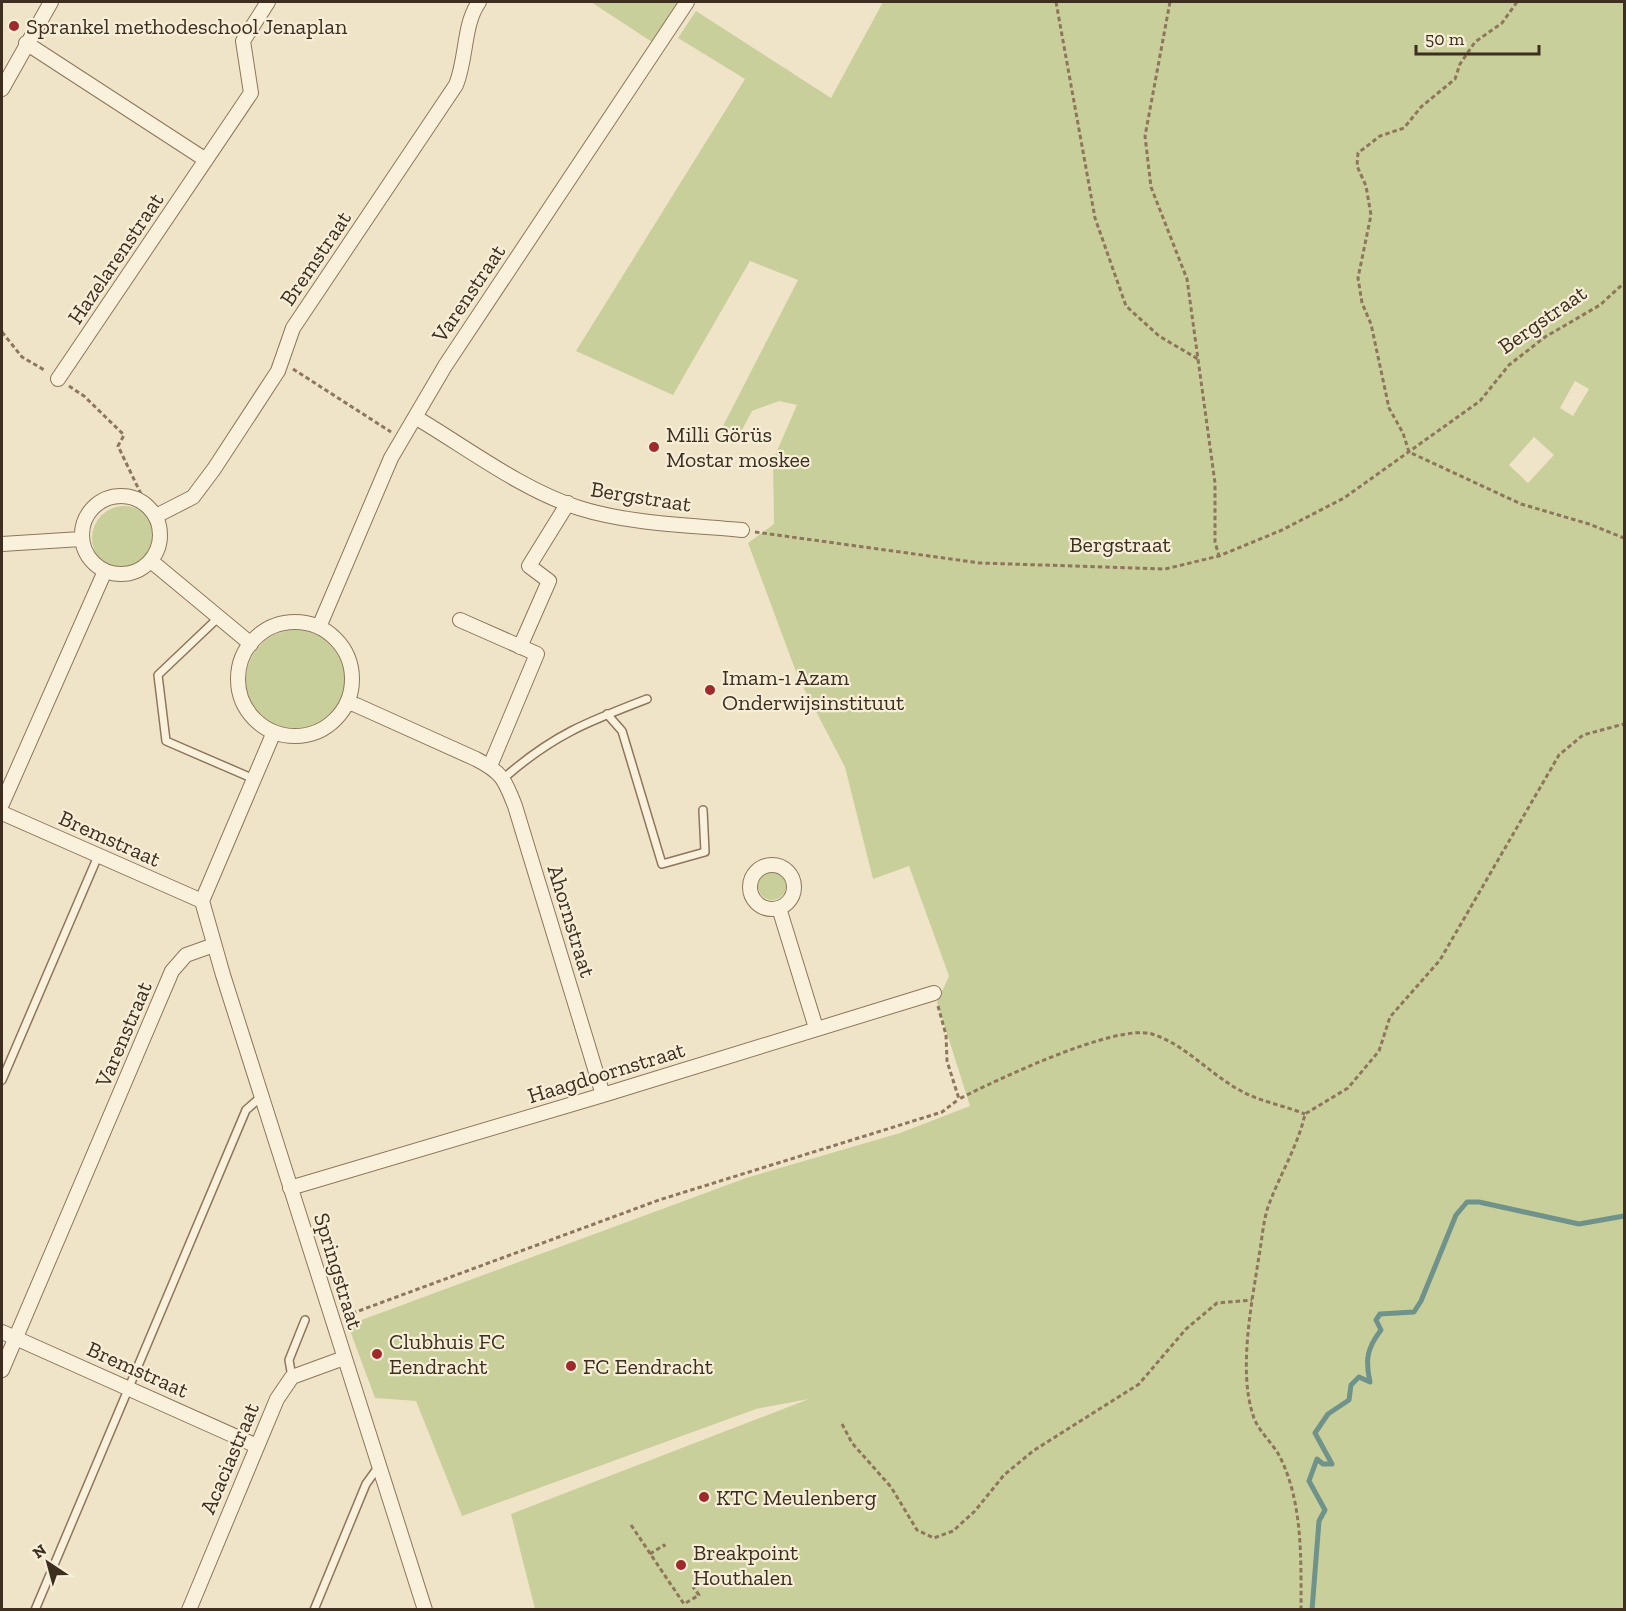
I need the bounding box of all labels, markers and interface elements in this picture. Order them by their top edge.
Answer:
place label: Sprankel methodeschool Jenaplan [26,13,348,40]
scale bar [1416,18,1539,56]
marker: Sprankel methodeschool Jenaplan [7,19,21,33]
text: 50 m [1425,28,1465,50]
street label: Hazelarenstraat [62,187,170,329]
street label: Bremstraat [274,205,357,311]
street label: Varenstraat [425,239,511,348]
street label: Bergstraat [1493,279,1592,360]
place label: Milli Görüs Mostar moskee [666,421,810,473]
marker: Milli Görüs Mostar moskee [647,440,661,454]
street label: Bergstraat [589,475,694,518]
street label: Bergstraat [1069,531,1172,558]
place label: Imam-ı Azam Onderwijsinstituut [722,664,905,716]
marker: Imam-ı Azam Onderwijsinstituut [703,683,717,697]
street label: Bremstraat [55,804,166,873]
street label: Ahornstraat [542,862,602,981]
street label: Varenstraat [89,977,158,1092]
street label: Haagdoornstraat [524,1036,689,1109]
street label: Springstraat [308,1210,369,1333]
place label: Clubhuis FC Eendracht [389,1328,505,1380]
street label: Bremstraat [83,1335,194,1404]
marker: Clubhuis FC Eendracht [370,1347,384,1361]
place label: FC Eendracht [583,1353,714,1380]
marker: FC Eendracht [564,1359,578,1373]
street label: Acaciastraat [194,1398,265,1518]
place label: KTC Meulenberg [716,1484,877,1511]
marker: KTC Meulenberg [697,1490,711,1504]
north arrow [18,1533,78,1593]
place label: Breakpoint Houthalen [693,1539,799,1591]
text: N [29,1540,50,1563]
marker: Breakpoint Houthalen [674,1558,688,1572]

